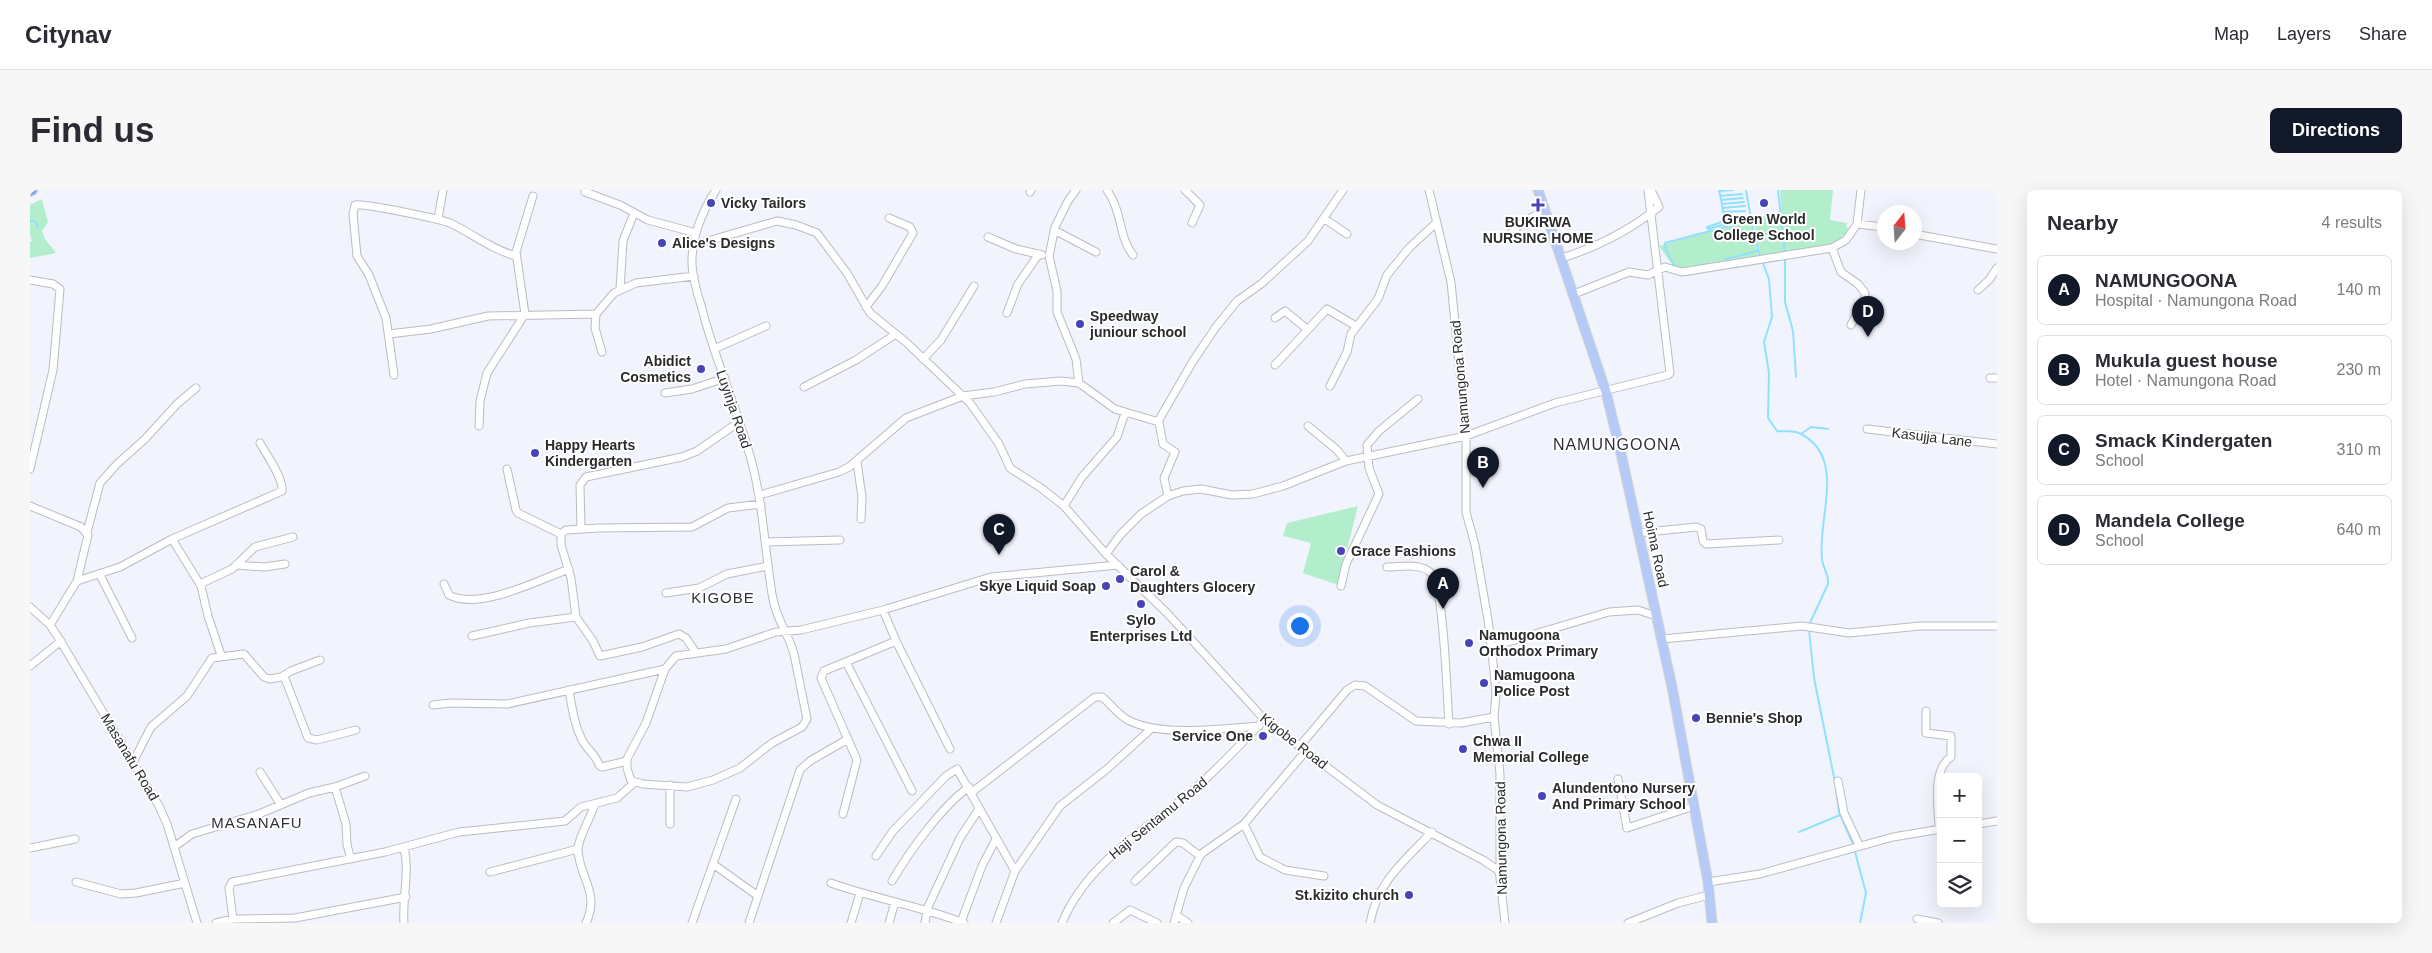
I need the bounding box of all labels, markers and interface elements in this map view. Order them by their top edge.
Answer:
text: Citynav [25,21,112,48]
text: Map [2214,24,2249,44]
text: Layers [2277,24,2331,44]
text: Share [2359,24,2407,44]
button: Directions [2270,108,2402,153]
text: Find us [30,110,154,149]
place label: Vicky Tailors [721,195,806,211]
marker: Vicky Tailors [705,197,717,209]
marker: Green World College School [1758,197,1770,209]
marker: BUKIRWA NURSING HOME [1531,198,1545,212]
north arrow [1877,205,1922,250]
place label: Green World College School [1713,211,1815,243]
text: Nearby [2047,211,2118,234]
place label: BUKIRWA NURSING HOME [1483,214,1593,246]
text: 4 results [2322,214,2382,231]
place label: Alice's Designs [672,235,775,251]
marker: Alice's Designs [656,237,668,249]
text: NAMUNGOONA [2095,270,2238,291]
text: A [2058,281,2070,298]
text: 140 m [2337,281,2381,298]
text: Hospital · Namungona Road [2095,292,2297,309]
pin: D [1852,296,1884,337]
place label: Speedway juniour school [1089,308,1186,340]
marker: Speedway juniour school [1074,318,1086,330]
street label: Namungona Road [1447,320,1473,434]
text: Mukula guest house [2095,350,2278,371]
place label: Abidict Cosmetics [620,353,691,385]
text: B [2058,361,2070,378]
text: 230 m [2337,361,2381,378]
marker: Abidict Cosmetics [695,363,707,375]
street label: Luyinja Road [713,368,755,450]
text: Hotel · Namungona Road [2095,372,2276,389]
street label: Kasujja Lane [1891,424,1973,450]
text: Smack Kindergaten [2095,430,2272,451]
district label: NAMUNGOONA [1553,436,1681,453]
place label: Happy Hearts Kindergarten [545,437,635,469]
text: C [2058,441,2070,458]
text: 310 m [2337,441,2381,458]
marker: Happy Hearts Kindergarten [529,447,541,459]
pin: B [1467,447,1499,488]
text: School [2095,452,2144,469]
street label: Hoima Road [1640,509,1672,589]
text: Mandela College [2095,510,2245,531]
pin: C [983,514,1015,555]
text: D [2058,521,2070,538]
text: 640 m [2337,521,2381,538]
text: School [2095,532,2144,549]
place label: Grace Fashions [1351,543,1456,559]
marker: Grace Fashions [1335,545,1347,557]
place label: Carol & Daughters Glocery [1130,563,1255,595]
pin: A [1427,568,1459,609]
marker: Carol & Daughters Glocery [1114,573,1126,585]
place label: Skye Liquid Soap [979,578,1096,594]
marker: Skye Liquid Soap [1100,580,1112,592]
district label: KIGOBE [691,589,755,606]
marker: Sylo Enterprises Ltd [1135,598,1147,610]
place label: Sylo Enterprises Ltd [1090,612,1192,644]
your location [1287,613,1313,639]
place label: Namugoona Orthodox Primary [1479,627,1598,659]
marker: Namugoona Orthodox Primary [1463,637,1475,649]
place label: Namugoona Police Post [1494,667,1575,699]
marker: Namugoona Police Post [1478,677,1490,689]
street label: Kigobe Road [1257,710,1331,772]
place label: Bennie's Shop [1706,710,1803,726]
street label: Masanafu Road [98,711,162,803]
marker: Bennie's Shop [1690,712,1702,724]
place label: Service One [1172,728,1253,744]
marker: Service One [1257,730,1269,742]
place label: Chwa II Memorial College [1473,733,1589,765]
marker: Chwa II Memorial College [1457,743,1469,755]
map controls [1937,773,1982,908]
button: + [1937,773,1982,818]
street label: Haji Sentamu Road [1106,774,1210,862]
place label: Alundentono Nursery And Primary School [1552,780,1695,812]
street label: Namungona Road [1492,781,1510,895]
marker: Alundentono Nursery And Primary School [1536,790,1548,802]
district label: MASANAFU [211,814,303,831]
button: − [1937,818,1982,863]
button: layers [1937,863,1982,908]
place label: St.kizito church [1295,887,1399,903]
marker: St.kizito church [1403,889,1415,901]

